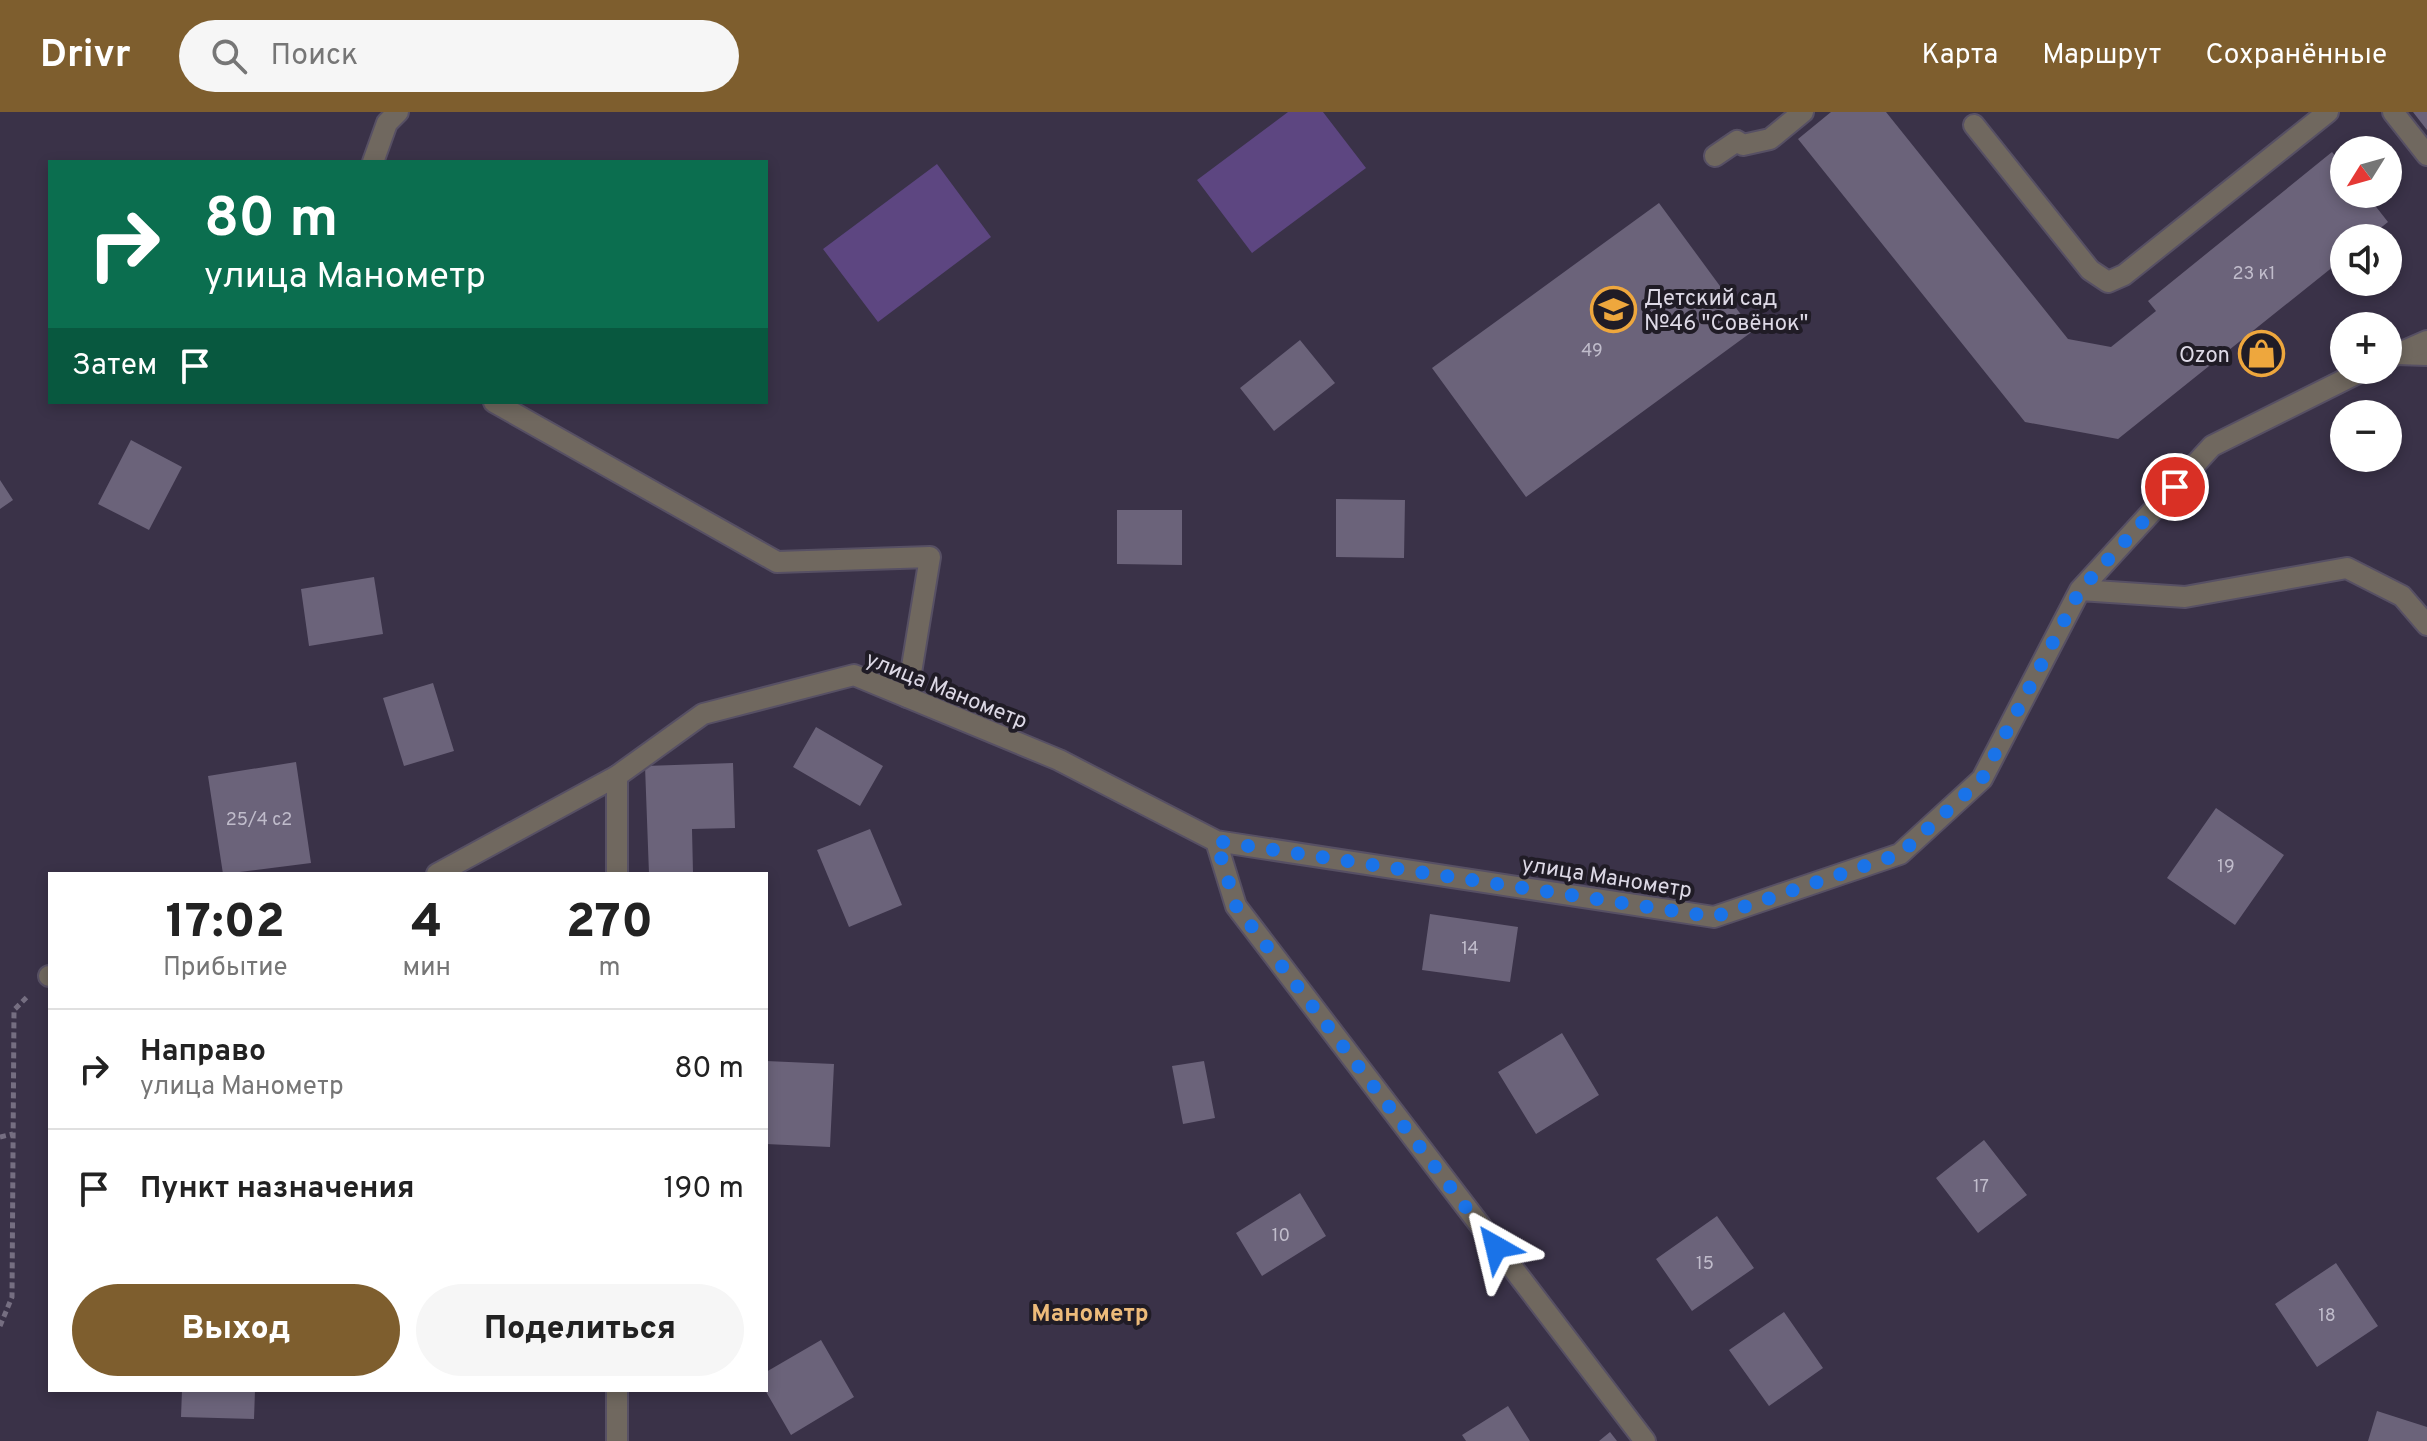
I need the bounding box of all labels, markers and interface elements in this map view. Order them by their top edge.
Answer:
search box [179,20,739,92]
text: Drivr [40,32,131,81]
icon: search [207,34,251,78]
text: Поиск [271,38,358,75]
text: Карта [1922,38,1998,74]
text: Маршрут [2042,38,2161,74]
text: Сохранённые [2205,38,2387,74]
north arrow [2330,136,2402,208]
map controls [2330,136,2402,472]
text: 80 m [204,186,338,256]
icon: right [72,192,176,296]
button: sound [2330,224,2402,296]
text: улица Манометр [204,255,486,301]
house number: 23 к1 [2232,263,2276,286]
school or university icon: Детский сад №46 "Совёнок" [1589,286,1637,334]
place label: Детский сад №46 "Совёнок" [1644,286,1808,338]
button: + [2330,312,2402,384]
shop icon: Ozon [2237,330,2285,378]
house number: 49 [1581,340,1603,363]
place label: Ozon [2179,343,2230,370]
icon: arrive [173,344,217,388]
text: Затем [72,348,157,385]
button: − [2330,400,2402,472]
pin [2141,453,2209,521]
icon: arrive [2153,465,2197,509]
street label: улица Манометр [861,647,1031,736]
house number: 25/4 с2 [226,809,292,832]
street label: улица Манометр [1519,852,1694,905]
house number: 19 [2217,856,2235,879]
text: 17:02 [166,894,285,954]
text: 4 [411,894,442,954]
text: 270 [566,894,653,954]
house number: 14 [1461,938,1479,961]
text: Прибытие [163,952,288,985]
text: мин [402,952,451,985]
text: m [598,952,621,985]
text: Направо [140,1034,266,1071]
icon: right [72,1047,116,1091]
text: 80 m [674,1051,744,1088]
text: улица Манометр [140,1071,344,1104]
icon: arrive [72,1167,116,1211]
text: Пункт назначения [140,1171,414,1208]
text: 190 m [663,1171,744,1208]
house number: 17 [1973,1176,1989,1199]
position arrow [1454,1205,1538,1289]
house number: 10 [1272,1225,1290,1248]
house number: 15 [1696,1253,1714,1276]
button: Выход [72,1284,400,1376]
button: Поделиться [416,1284,744,1376]
district label: Манометр [1031,1300,1149,1330]
house number: 18 [2318,1305,2336,1328]

